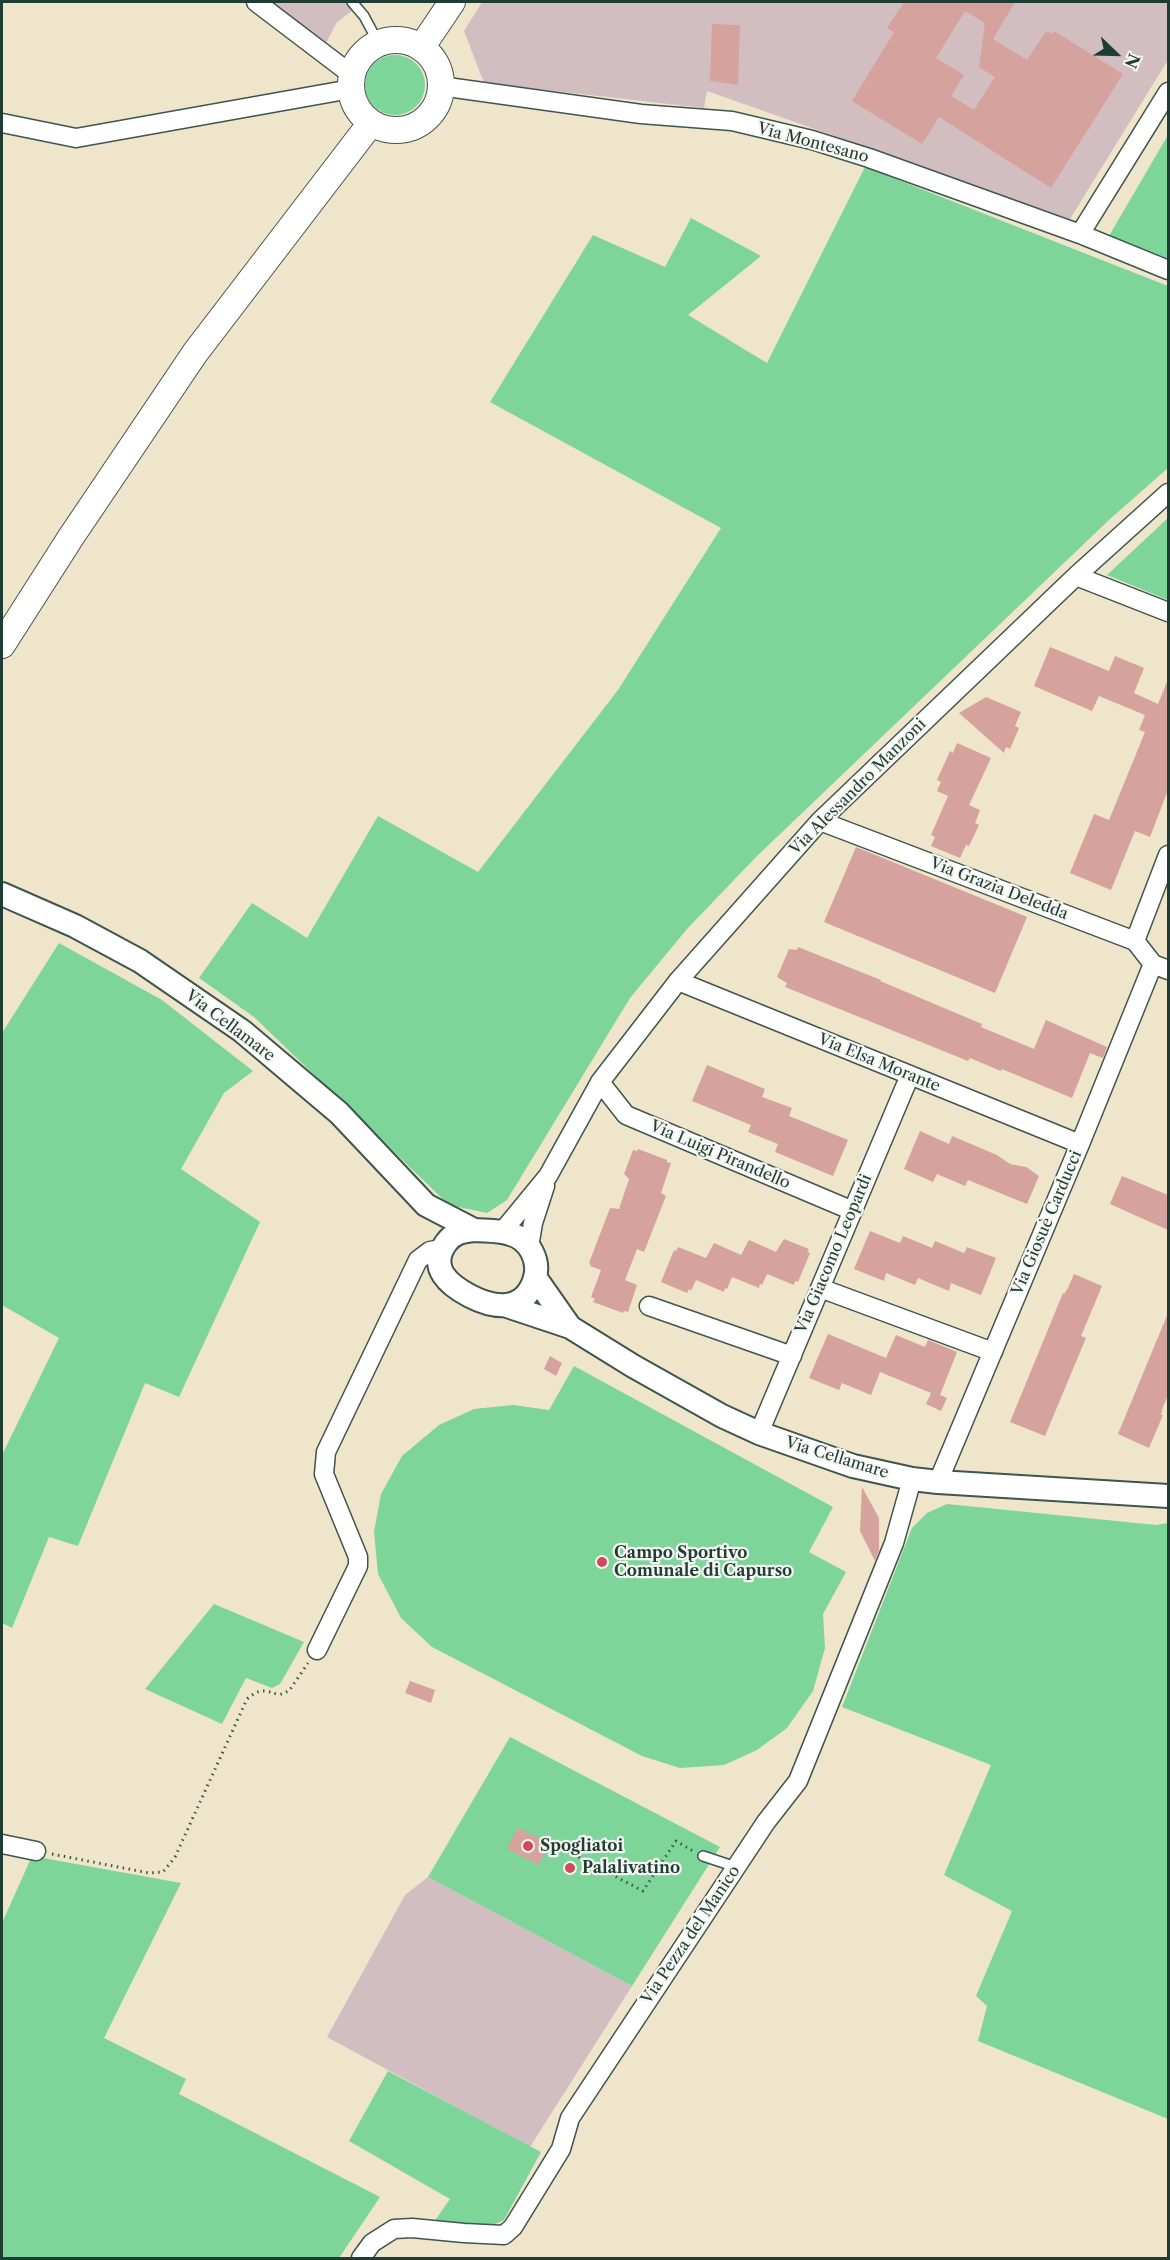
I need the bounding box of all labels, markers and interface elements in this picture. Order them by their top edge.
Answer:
north arrow [1086,24,1146,84]
text: N [1121,51,1144,71]
street label: Via Montesano [755,119,871,167]
street label: Via Alessandro Manzoni [786,715,930,859]
street label: Via Grazia Deledda [927,854,1071,924]
street label: Via Cellamare [181,986,279,1066]
street label: Via Elsa Morante [815,1030,943,1096]
street label: Via Luigi Pirandello [647,1117,793,1193]
street label: Via Giosuè Carducci [1008,1148,1086,1298]
street label: Via Giacomo Leopardi [792,1171,876,1337]
street label: Via Cellamare [783,1433,891,1483]
place label: Campo Sportivo Comunale di Capurso [614,1543,792,1581]
marker: Campo Sportivo Comunale di Capurso [595,1555,609,1569]
place label: Spogliatoi [540,1836,623,1856]
marker: Spogliatoi [521,1839,535,1853]
place label: Palalivatino [582,1858,680,1878]
marker: Palalivatino [563,1861,577,1875]
street label: Via Pezza del Manico [638,1862,744,2008]

